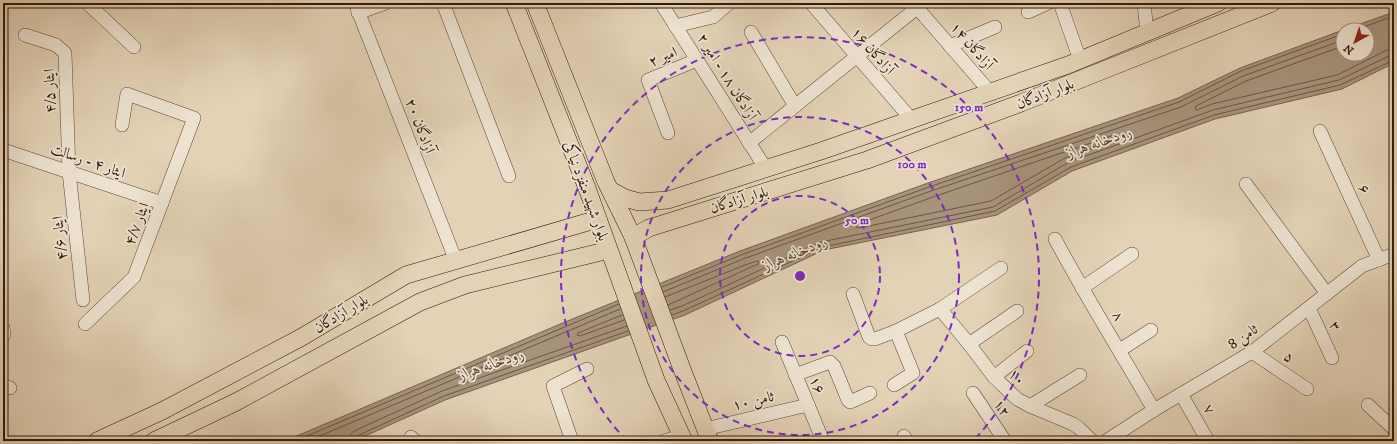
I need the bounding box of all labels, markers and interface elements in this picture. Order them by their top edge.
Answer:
street label: آزادگان ۱۴ [946,18,999,75]
north arrow [1335,22,1375,62]
street label: آزادگان ۱۶ [847,23,900,80]
street label: آزادگان ۱۸ - امیر ۲ [693,30,762,126]
text: N [1341,41,1357,57]
street label: امیر ۲ [646,43,680,71]
street label: ایثار ۴/۵ [40,68,60,114]
street label: بلوار آزادگان [1013,74,1077,114]
street label: آزادگان ۲۰ [401,96,440,158]
text: 150 m [955,100,983,115]
water label: رودخانه هراز [1062,121,1135,163]
street label: بلوار شهید منفرد نیاکی [559,138,614,244]
street label: ایثار ۴ - رسالت [48,139,128,183]
text: 100 m [898,157,926,172]
street label: ۶ [1354,181,1374,197]
street label: بلوار آزادگان [707,182,771,218]
street label: ایثار ۴/۷ [120,200,154,248]
text: 50 m [844,213,869,228]
street label: ایثار ۴/۶ [48,215,72,261]
water label: رودخانه هراز [759,231,831,275]
centre of rings [793,269,807,283]
street label: بلوار آزادگان [310,290,372,338]
street label: ۸ [1108,307,1128,325]
street label: ۳ [1325,318,1345,334]
street label: ثامن 8 [1224,320,1262,354]
water label: رودخانه هراز [454,343,527,385]
street label: ۵ [1280,347,1298,367]
street label: ۱۰ [1004,364,1030,390]
street label: ۱۶ [805,373,829,397]
street label: ثامن ۱۰ [730,387,776,415]
street label: ۱۲ [989,395,1015,421]
street label: ۷ [1199,400,1219,418]

